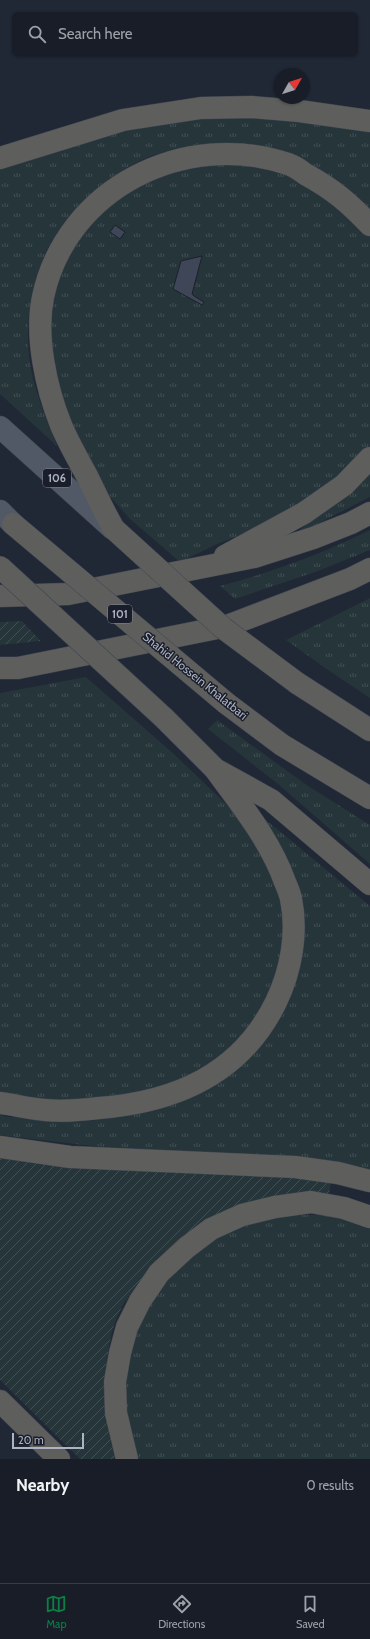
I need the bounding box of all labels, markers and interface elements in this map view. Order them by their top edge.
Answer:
search box [12,12,358,56]
icon: search [26,23,48,45]
text: Search here [58,25,133,43]
north arrow [274,68,310,104]
road number: 106 [43,469,71,487]
road number: 101 [108,605,132,623]
street label: Shahid Hossein Khalatbari [140,629,251,723]
scale bar [12,1431,84,1450]
text: 20 m [18,1433,44,1447]
text: Nearby [16,1475,69,1495]
text: 0 results [306,1477,354,1493]
tab: Map [45,1593,67,1631]
tab: Directions [158,1593,205,1631]
tab: Saved [296,1593,325,1631]

